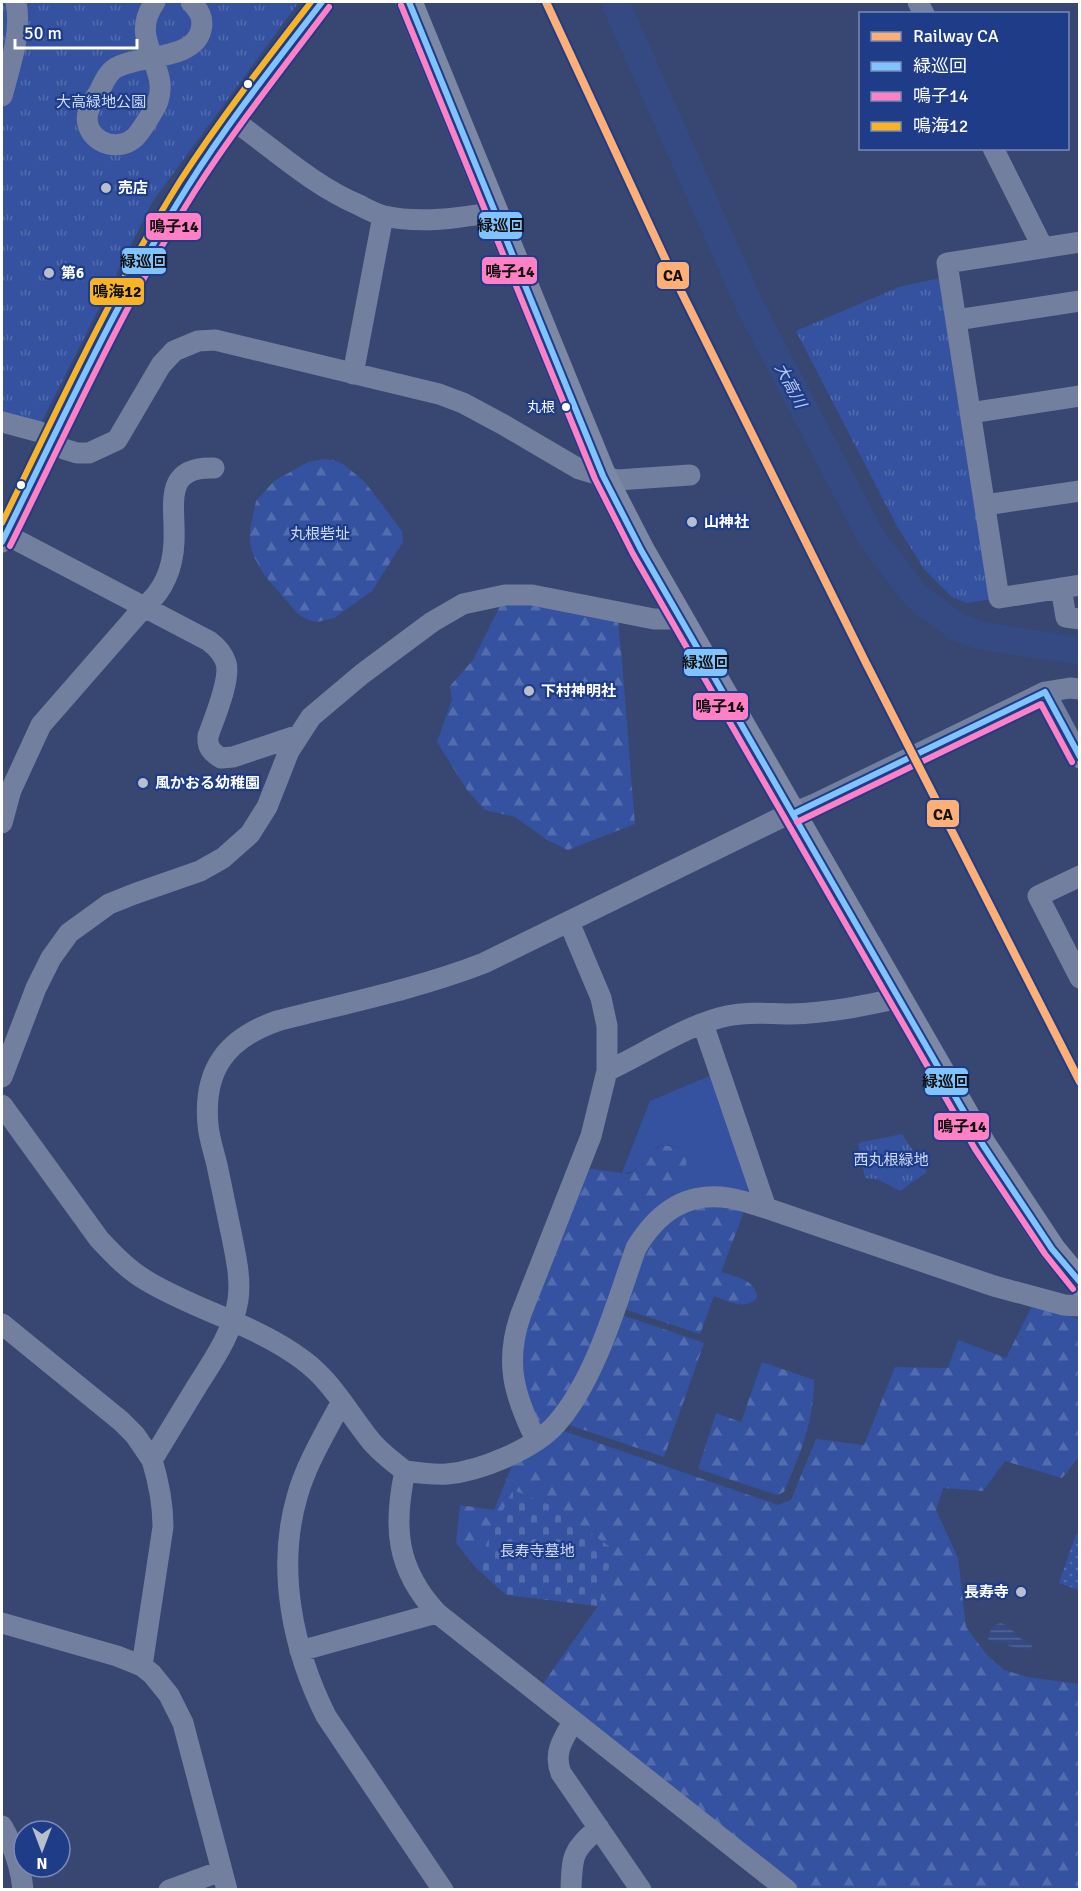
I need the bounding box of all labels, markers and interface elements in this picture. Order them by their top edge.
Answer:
scale bar [15,12,136,50]
legend [859,12,1069,150]
text: 50 m [24,22,62,44]
text: Railway CA [913,25,999,47]
text: 緑巡回 [913,55,967,77]
unlabelled marker [242,78,254,90]
text: 鳴子14 [913,85,969,107]
park label: 大高緑地公園 [56,93,146,111]
text: 鳴海12 [913,115,968,137]
place label: 売店 [118,179,148,197]
marker: 売店 [99,181,113,195]
line badge: 緑巡回 [478,211,523,240]
line badge: 鳴子14 [145,212,202,241]
text: 緑巡回 [477,216,525,236]
text: 鳴子14 [149,217,199,237]
line badge: 緑巡回 [121,247,167,275]
text: 緑巡回 [120,252,168,272]
line badge: 鳴子14 [481,256,538,285]
line badge: CA [656,261,690,290]
text: 鳴子14 [485,262,535,282]
place label: 第6 [61,264,84,282]
marker: 第6 [42,266,56,280]
text: CA [663,266,684,286]
line badge: 鳴海12 [89,277,145,306]
text: 鳴海12 [92,282,142,302]
water label: 大高川 [770,360,811,413]
place label: 丸根 [527,399,555,416]
marker: 丸根 [560,401,572,413]
unlabelled marker [15,479,27,491]
place label: 山神社 [704,513,749,531]
marker: 山神社 [685,515,699,529]
park label: 丸根砦址 [290,525,350,543]
line badge: 緑巡回 [683,648,728,677]
text: 緑巡回 [682,653,730,673]
place label: 下村神明社 [541,682,616,700]
marker: 下村神明社 [522,684,536,698]
line badge: 鳴子14 [692,692,749,721]
text: 鳴子14 [695,697,745,717]
place label: 風かおる幼稚園 [155,774,260,792]
marker: 風かおる幼稚園 [136,776,150,790]
line badge: CA [926,799,960,828]
text: CA [933,805,954,825]
line badge: 緑巡回 [924,1067,969,1096]
text: 緑巡回 [922,1072,970,1092]
line badge: 鳴子14 [933,1112,990,1141]
text: 鳴子14 [937,1117,987,1137]
park label: 西丸根緑地 [853,1151,929,1169]
park label: 長寿寺墓地 [499,1542,575,1560]
place label: 長寿寺 [964,1583,1009,1601]
marker: 長寿寺 [1014,1585,1028,1599]
north arrow [12,1819,72,1879]
text: N [36,1853,48,1873]

